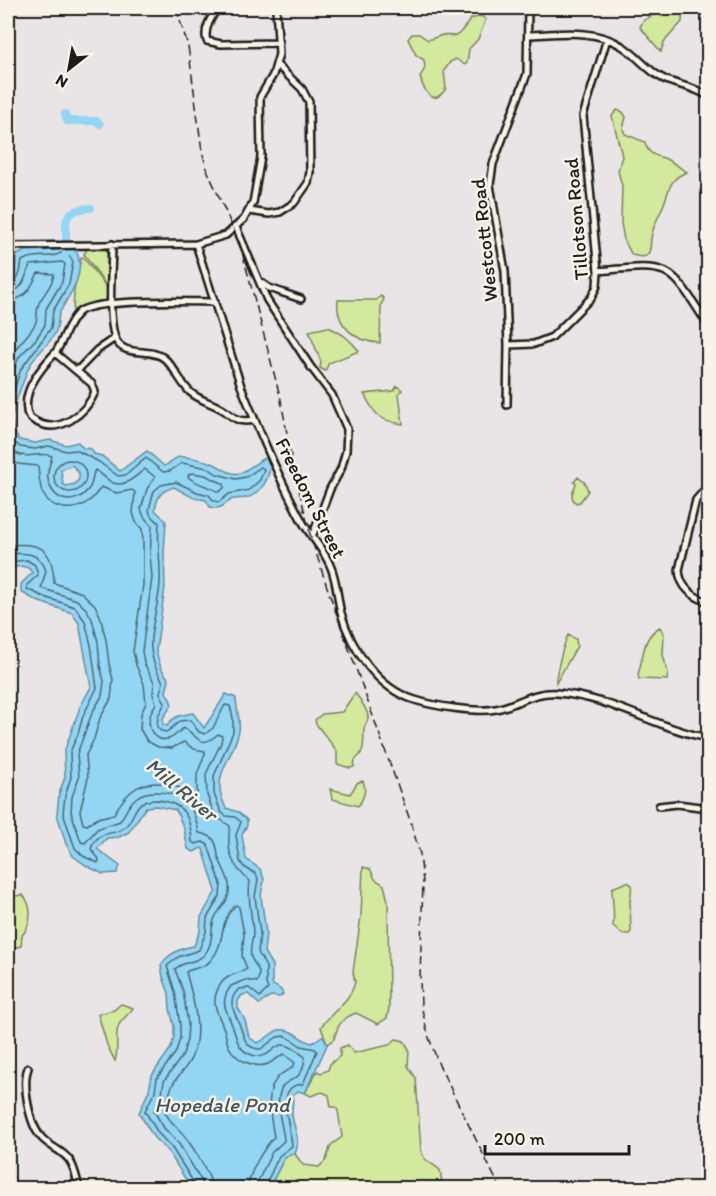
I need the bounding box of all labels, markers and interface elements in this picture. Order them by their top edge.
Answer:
north arrow [39,39,99,99]
text: N [52,71,71,92]
street label: Tillotson Road [559,157,593,281]
street label: Westcott Road [466,177,502,303]
street label: Freedom Street [270,434,352,562]
water label: Mill River [141,752,225,828]
water label: Hopedale Pond [155,1092,291,1117]
scale bar [485,1118,629,1156]
text: 200 m [494,1128,545,1150]

